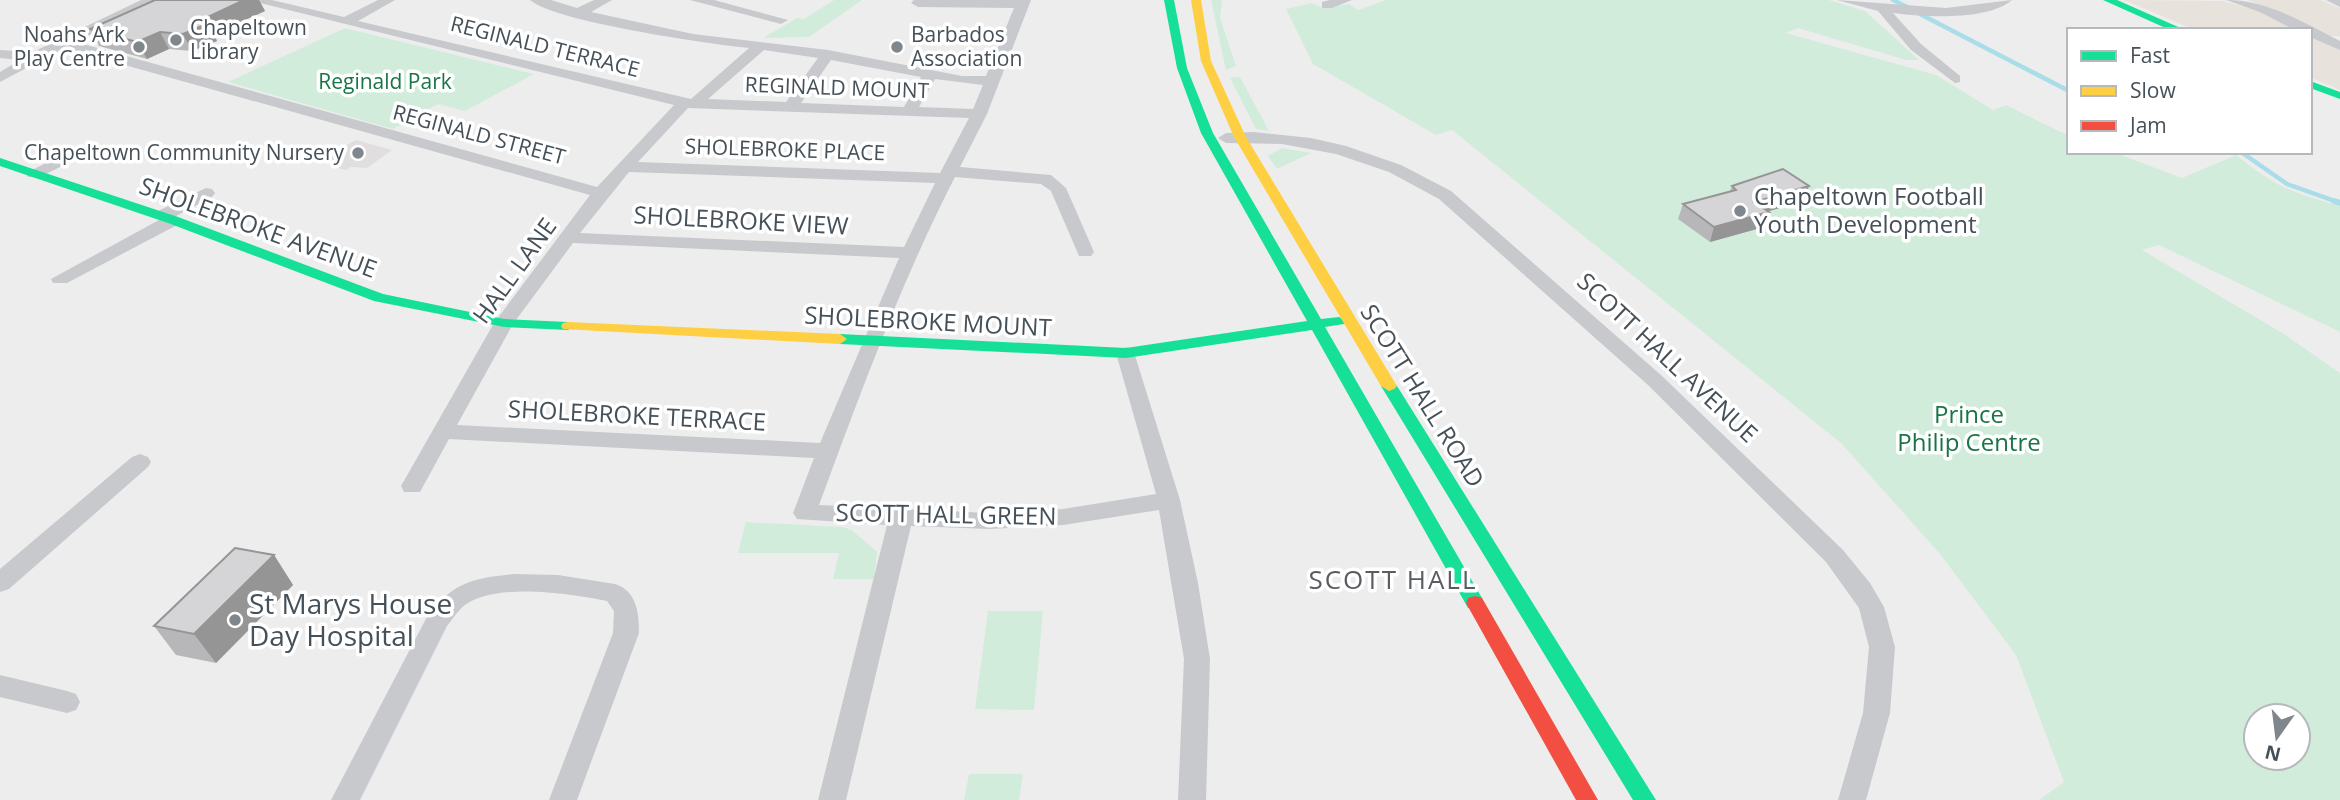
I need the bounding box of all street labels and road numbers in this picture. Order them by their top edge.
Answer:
street label: REGINALD TERRACE [448,9,643,83]
street label: REGINALD MOUNT [744,70,930,104]
street label: REGINALD STREET [390,98,569,171]
street label: SHOLEBROKE PLACE [684,132,886,166]
street label: SHOLEBROKE AVENUE [135,168,382,285]
street label: SHOLEBROKE VIEW [633,197,849,242]
street label: HALL LANE [464,211,563,330]
street label: SCOTT HALL AVENUE [1571,265,1765,449]
street label: SCOTT HALL ROAD [1354,297,1493,493]
street label: SHOLEBROKE MOUNT [804,298,1053,343]
street label: SHOLEBROKE TERRACE [507,391,767,438]
street label: SCOTT HALL GREEN [835,495,1057,532]

